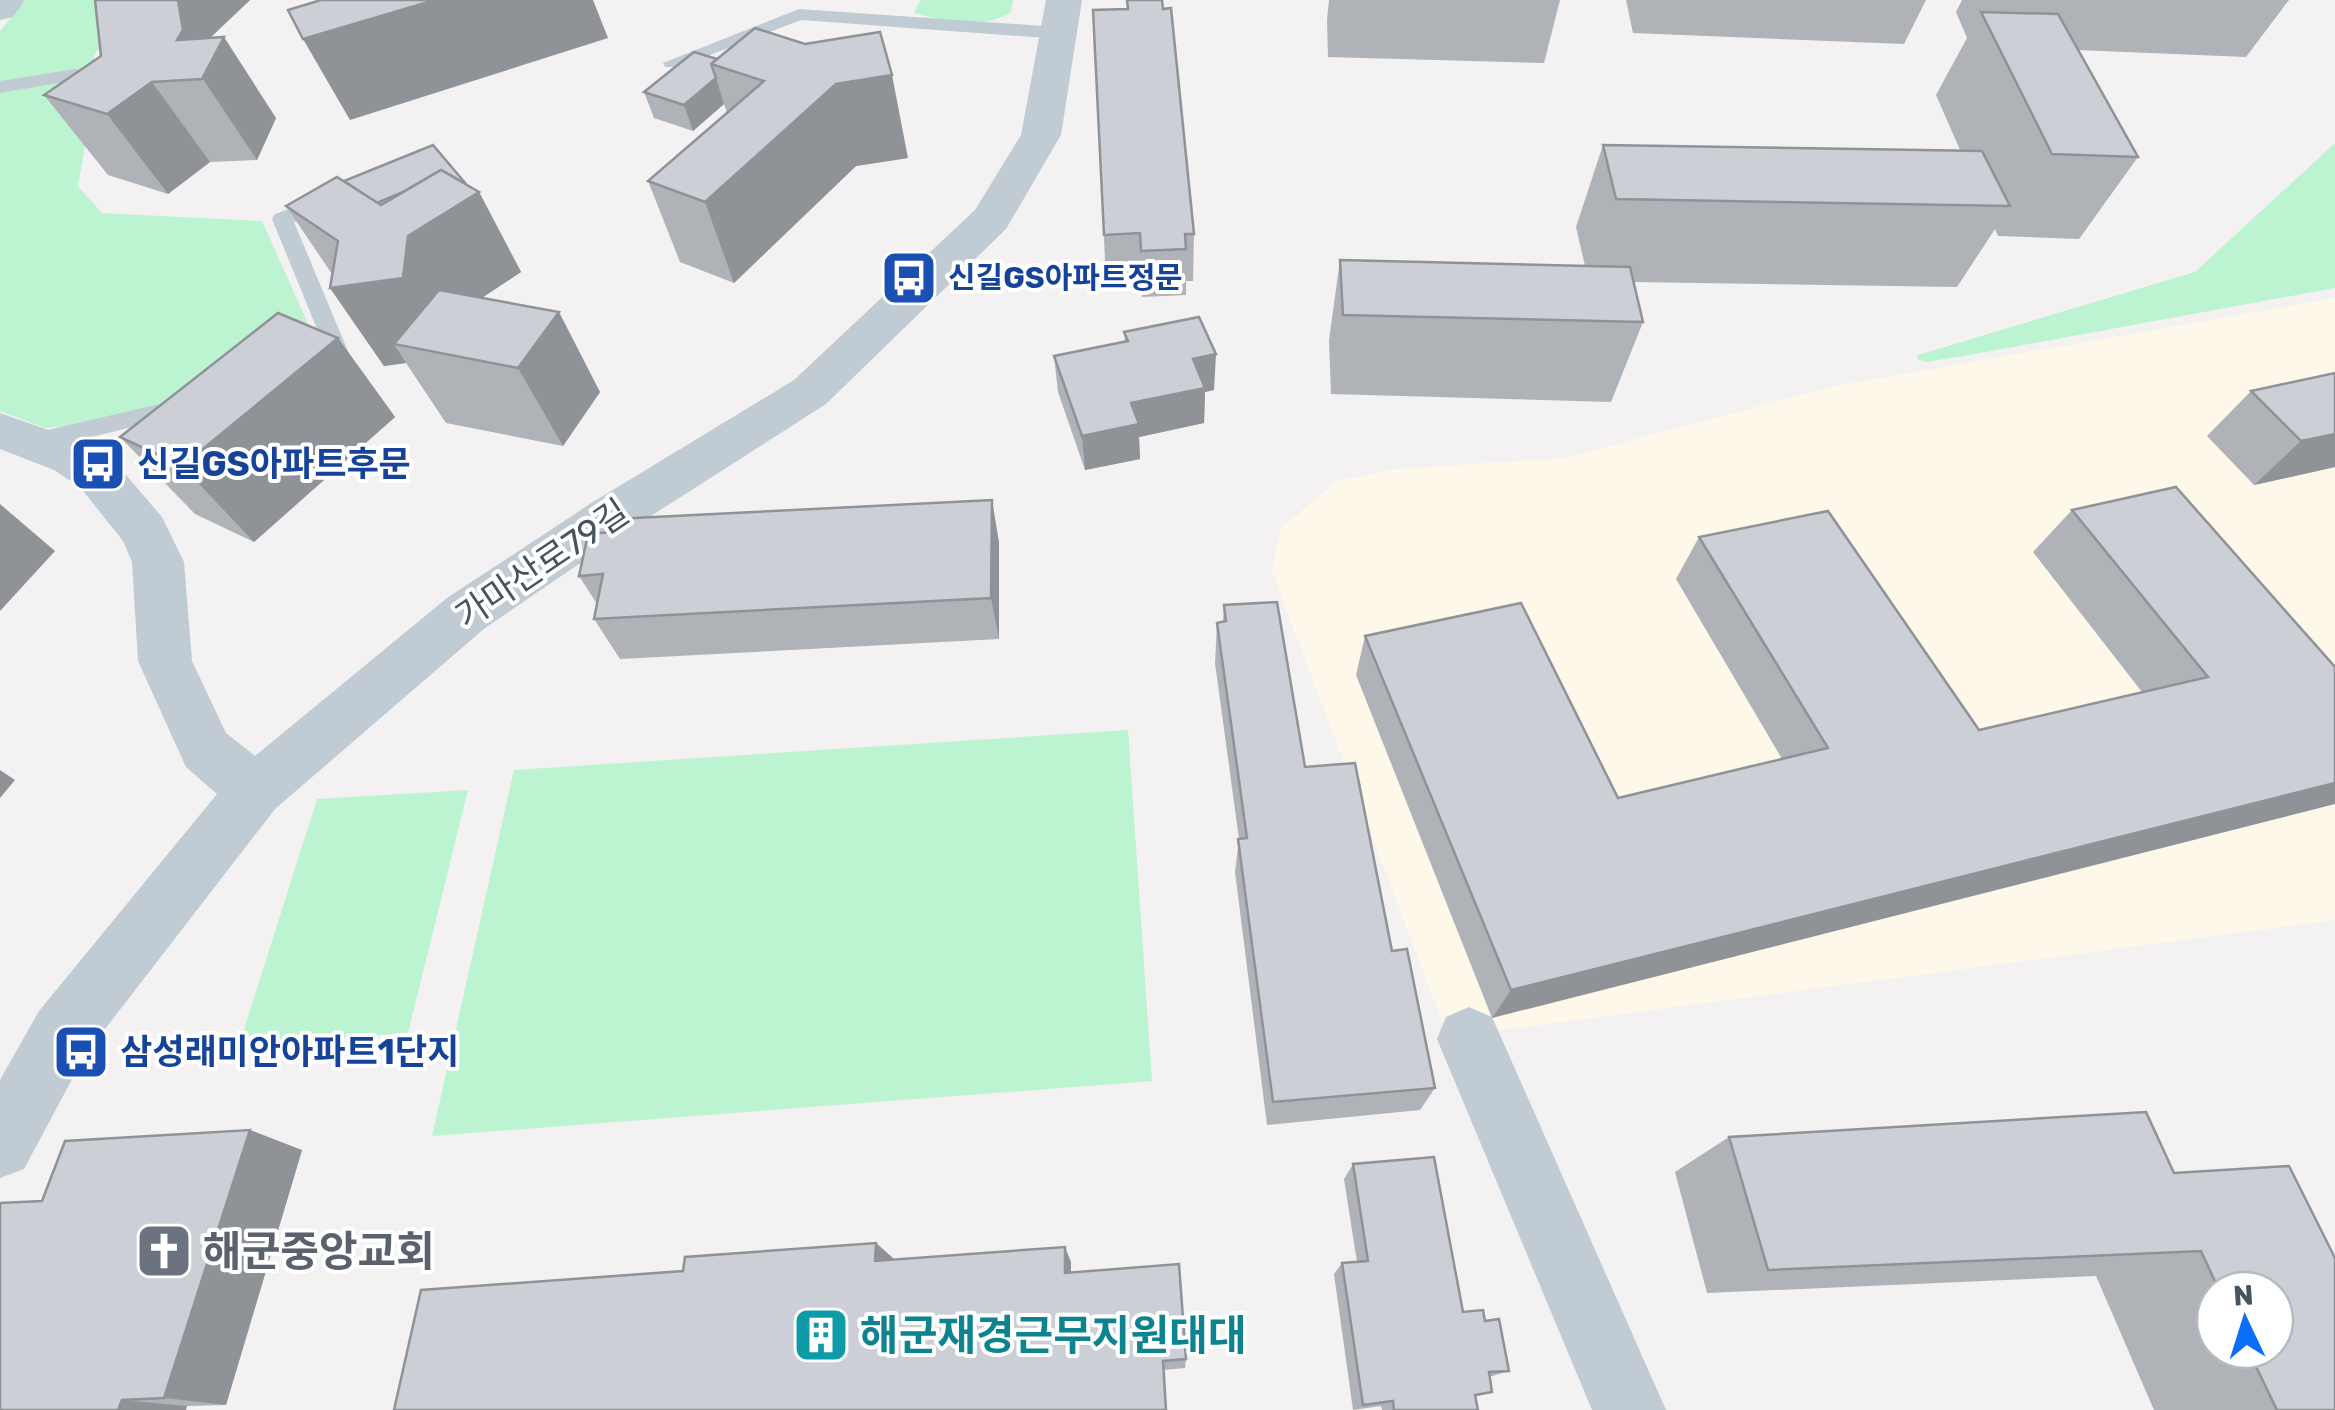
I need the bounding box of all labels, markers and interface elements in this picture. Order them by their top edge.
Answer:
bus stop icon: 신길GS아파트정문 [879,248,939,308]
place label: 신길GS아파트정문 [948,260,1183,296]
bus stop icon: 신길GS아파트후문 [68,434,128,494]
place label: 신길GS아파트후문 [137,443,411,485]
street label: 가마산로79길 [447,491,637,637]
bus stop icon: 삼성래미안아파트1단지 [51,1022,111,1082]
place label: 삼성래미안아파트1단지 [120,1031,459,1073]
church icon: 해군중앙교회 [134,1221,194,1281]
place label: 해군중앙교회 [203,1227,435,1277]
north arrow [2195,1270,2295,1370]
text: N [2232,1278,2254,1313]
building icon: 해군재경근무지원대대 [791,1305,851,1365]
place label: 해군재경근무지원대대 [860,1311,1246,1361]

